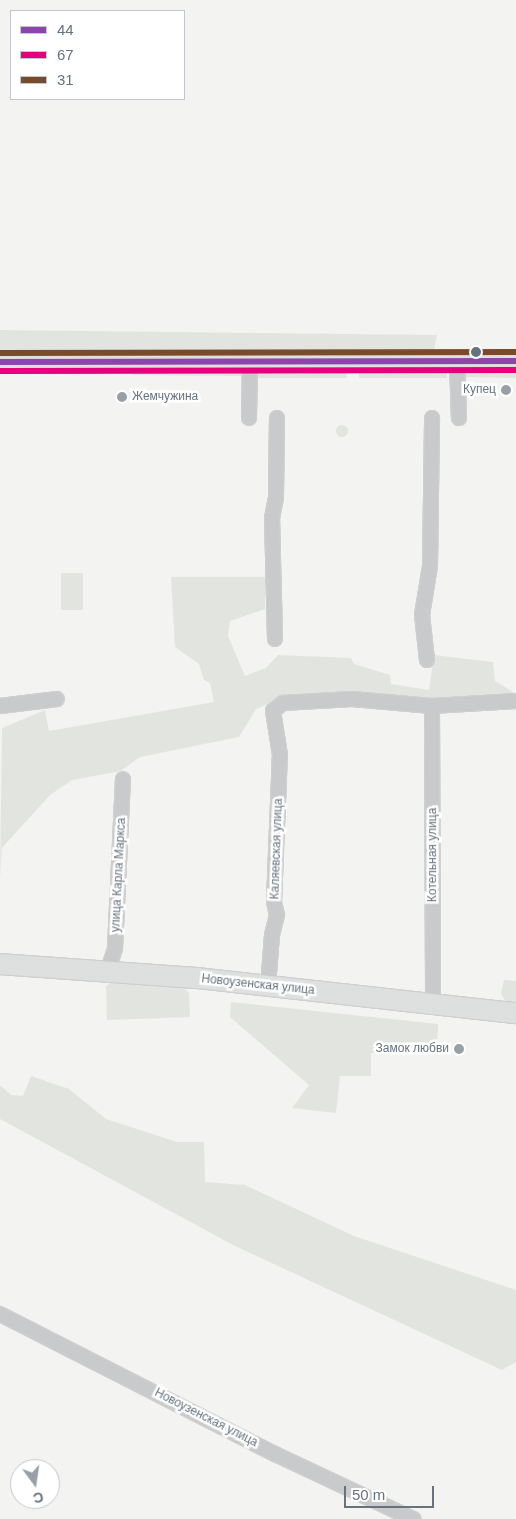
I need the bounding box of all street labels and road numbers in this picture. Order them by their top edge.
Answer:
street label: Каляевская улица [268,798,286,900]
street label: Котельная улица [426,808,440,902]
street label: улица Карла Маркса [109,817,129,933]
street label: Новоузенская улица [201,972,315,998]
street label: Новоузенская улица [152,1386,260,1450]

